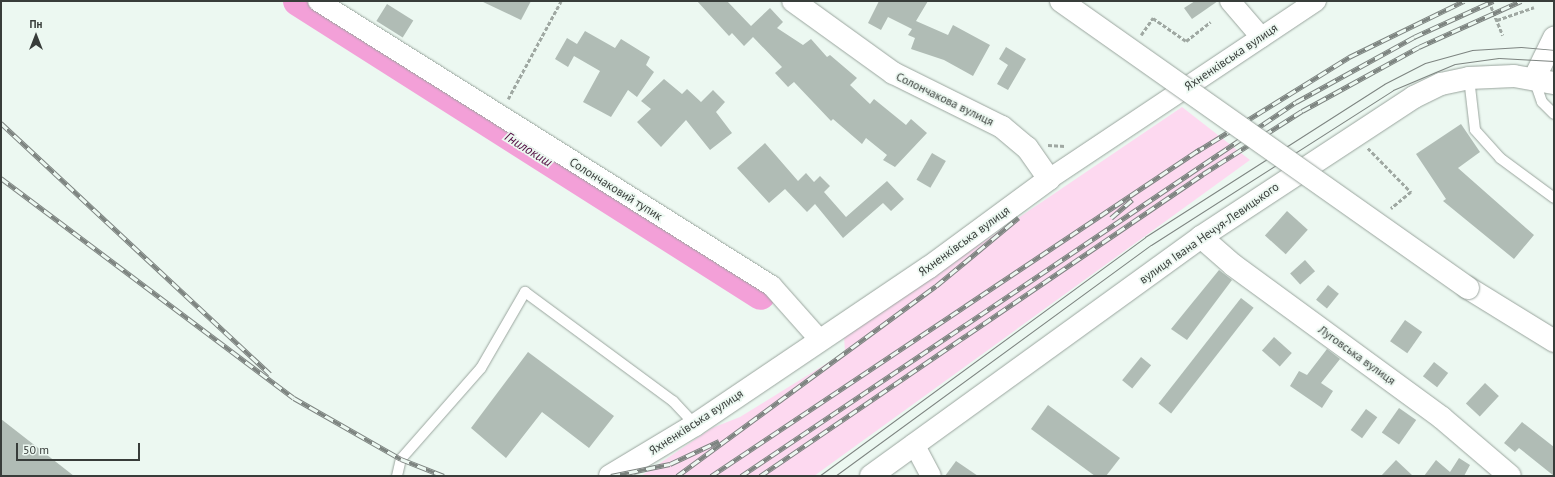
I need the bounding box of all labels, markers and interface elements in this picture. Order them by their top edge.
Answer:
north arrow [16,16,56,56]
text: Пн [30,17,42,31]
street label: Яхненківська вулиця [1182,21,1280,93]
street label: Солончакова вулиця [894,69,996,129]
water label: Гнилокиш [501,129,555,171]
street label: Солончаковий тупик [567,155,665,223]
street label: вулиця Івана Нечуя-Левицького [1136,179,1282,287]
street label: Яхненківська вулиця [916,203,1012,279]
street label: Луговська вулиця [1316,322,1398,388]
street label: Яхненківська вулиця [646,386,746,458]
scale bar [18,435,142,461]
text: 50 m [23,442,49,457]

